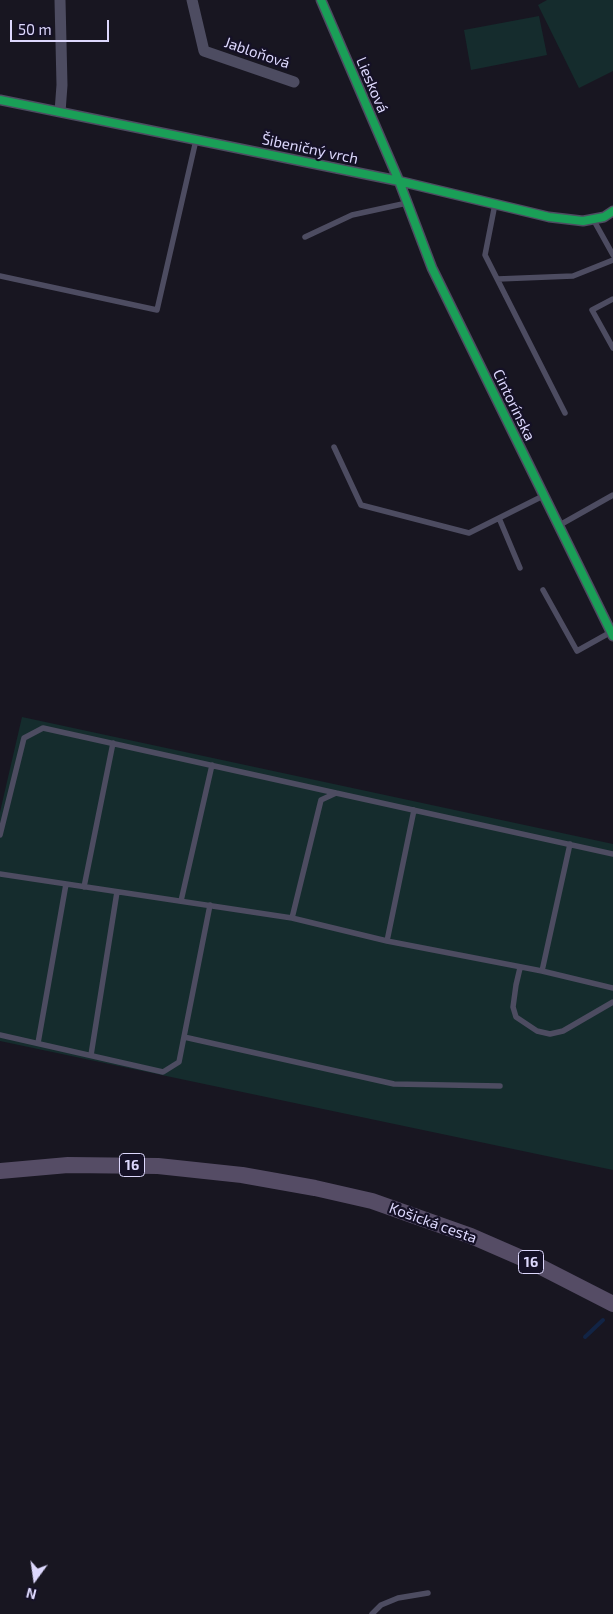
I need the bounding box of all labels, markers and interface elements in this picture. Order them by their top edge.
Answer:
scale bar [12,10,111,42]
text: 50 m [18,20,52,38]
street label: Jabloňová [222,33,292,73]
street label: Liesková [352,54,392,116]
street label: Šibeničný vrch [260,130,360,168]
street label: Cintorínska [489,366,539,444]
road number: 16 [120,1154,144,1176]
street label: Košická cesta [387,1199,479,1247]
road number: 16 [518,1250,544,1274]
north arrow [10,1554,60,1604]
text: N [24,1585,38,1604]

